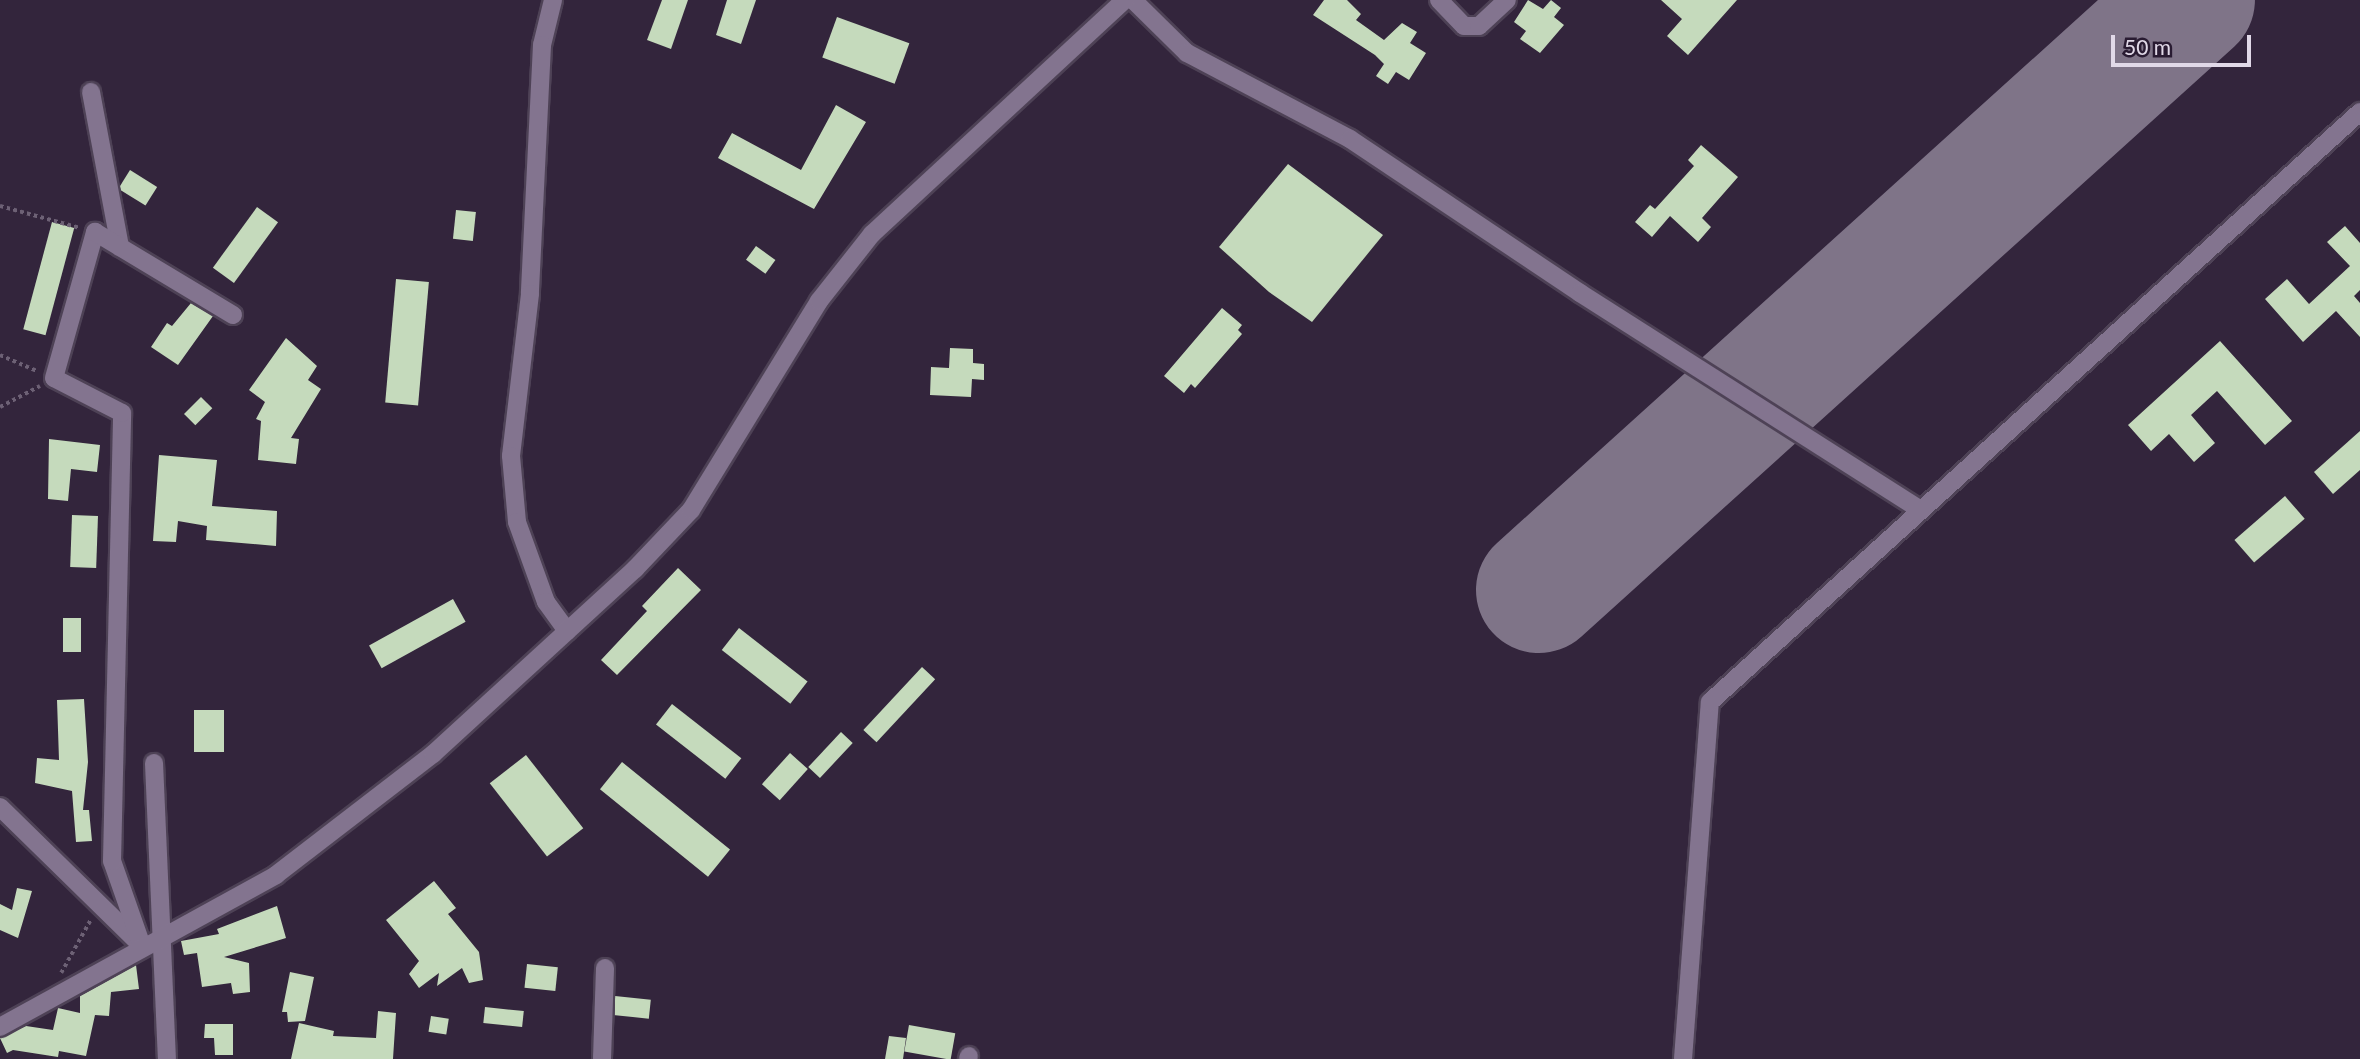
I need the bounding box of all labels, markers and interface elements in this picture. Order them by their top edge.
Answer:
scale bar [2115,21,2255,65]
text: 50 m [2124,34,2171,59]

